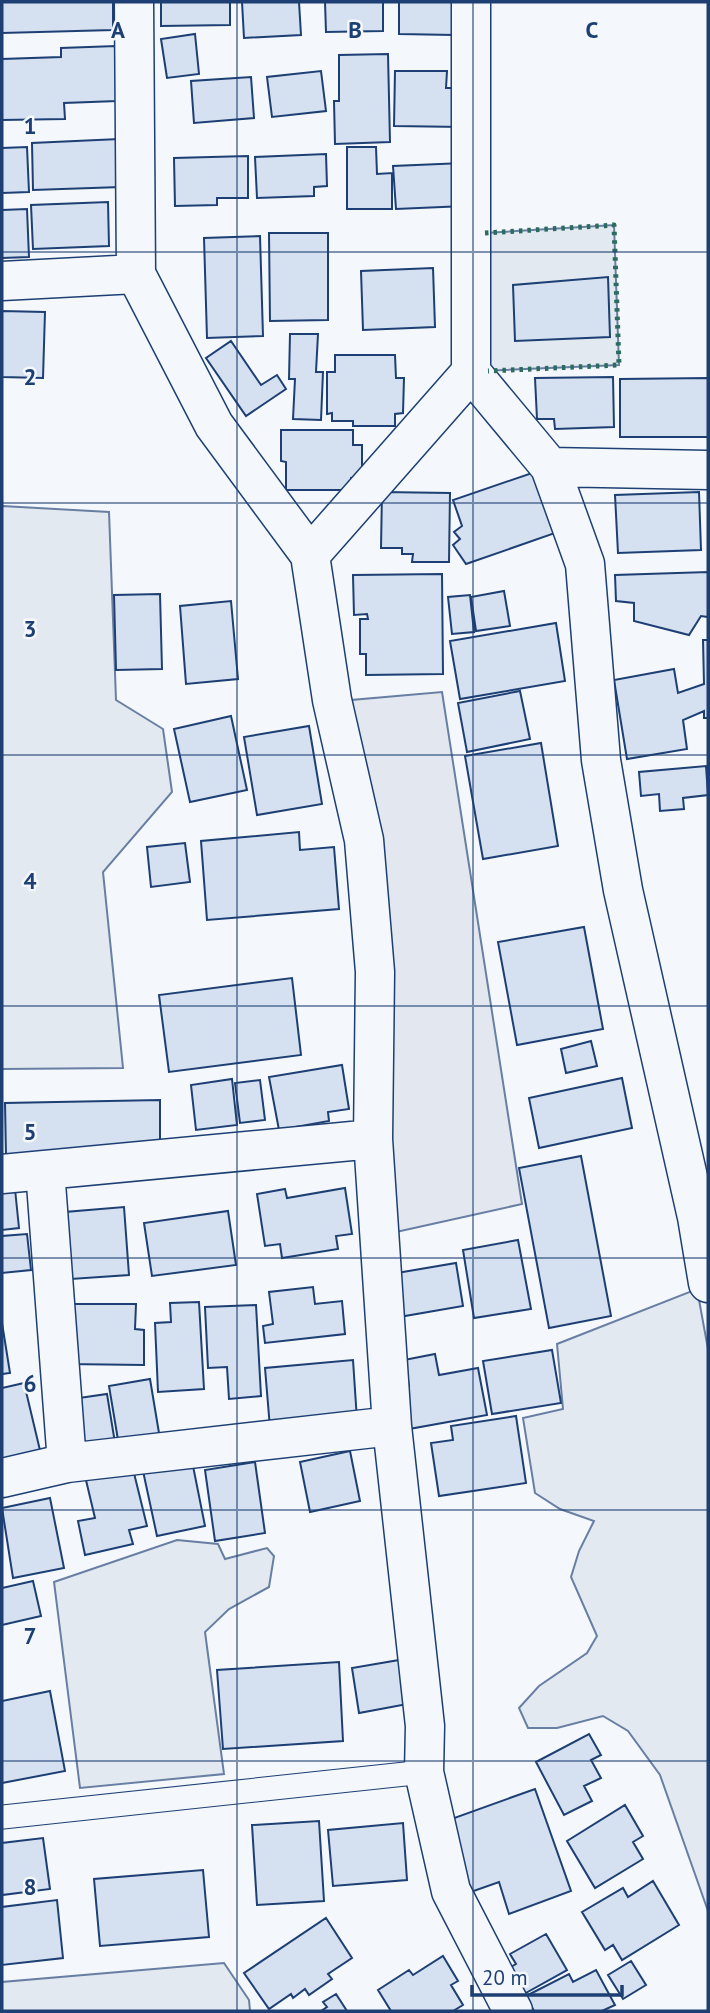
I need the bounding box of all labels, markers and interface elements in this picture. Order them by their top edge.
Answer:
text: A [111,15,125,44]
text: B [348,15,362,44]
text: C [586,15,599,44]
text: 1 [23,111,37,140]
text: 2 [23,362,37,391]
text: 3 [23,614,37,643]
text: 4 [23,866,37,895]
text: 5 [23,1117,37,1146]
text: 6 [23,1369,37,1398]
text: 7 [23,1621,37,1650]
text: 8 [23,1872,37,1901]
scale bar [472,1954,622,1998]
text: 20 m [482,1964,528,1991]

